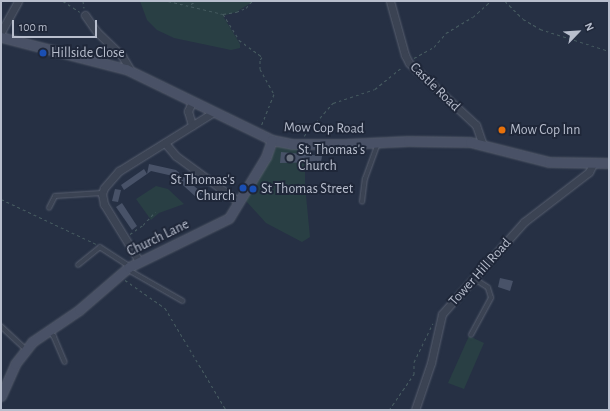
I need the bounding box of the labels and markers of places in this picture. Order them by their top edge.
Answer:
place label: Hillside Close [51,45,125,61]
marker: Hillside Close [38,48,48,58]
place label: Mow Cop Inn [510,122,580,138]
marker: Mow Cop Inn [497,125,507,135]
place label: St. Thomas's Church [298,142,365,174]
marker: St. Thomas's Church [285,153,295,163]
place label: St Thomas's Church [171,172,235,204]
place label: St Thomas Street [261,181,353,197]
marker: St Thomas's Church [238,183,248,193]
marker: St Thomas Street [248,184,258,194]

